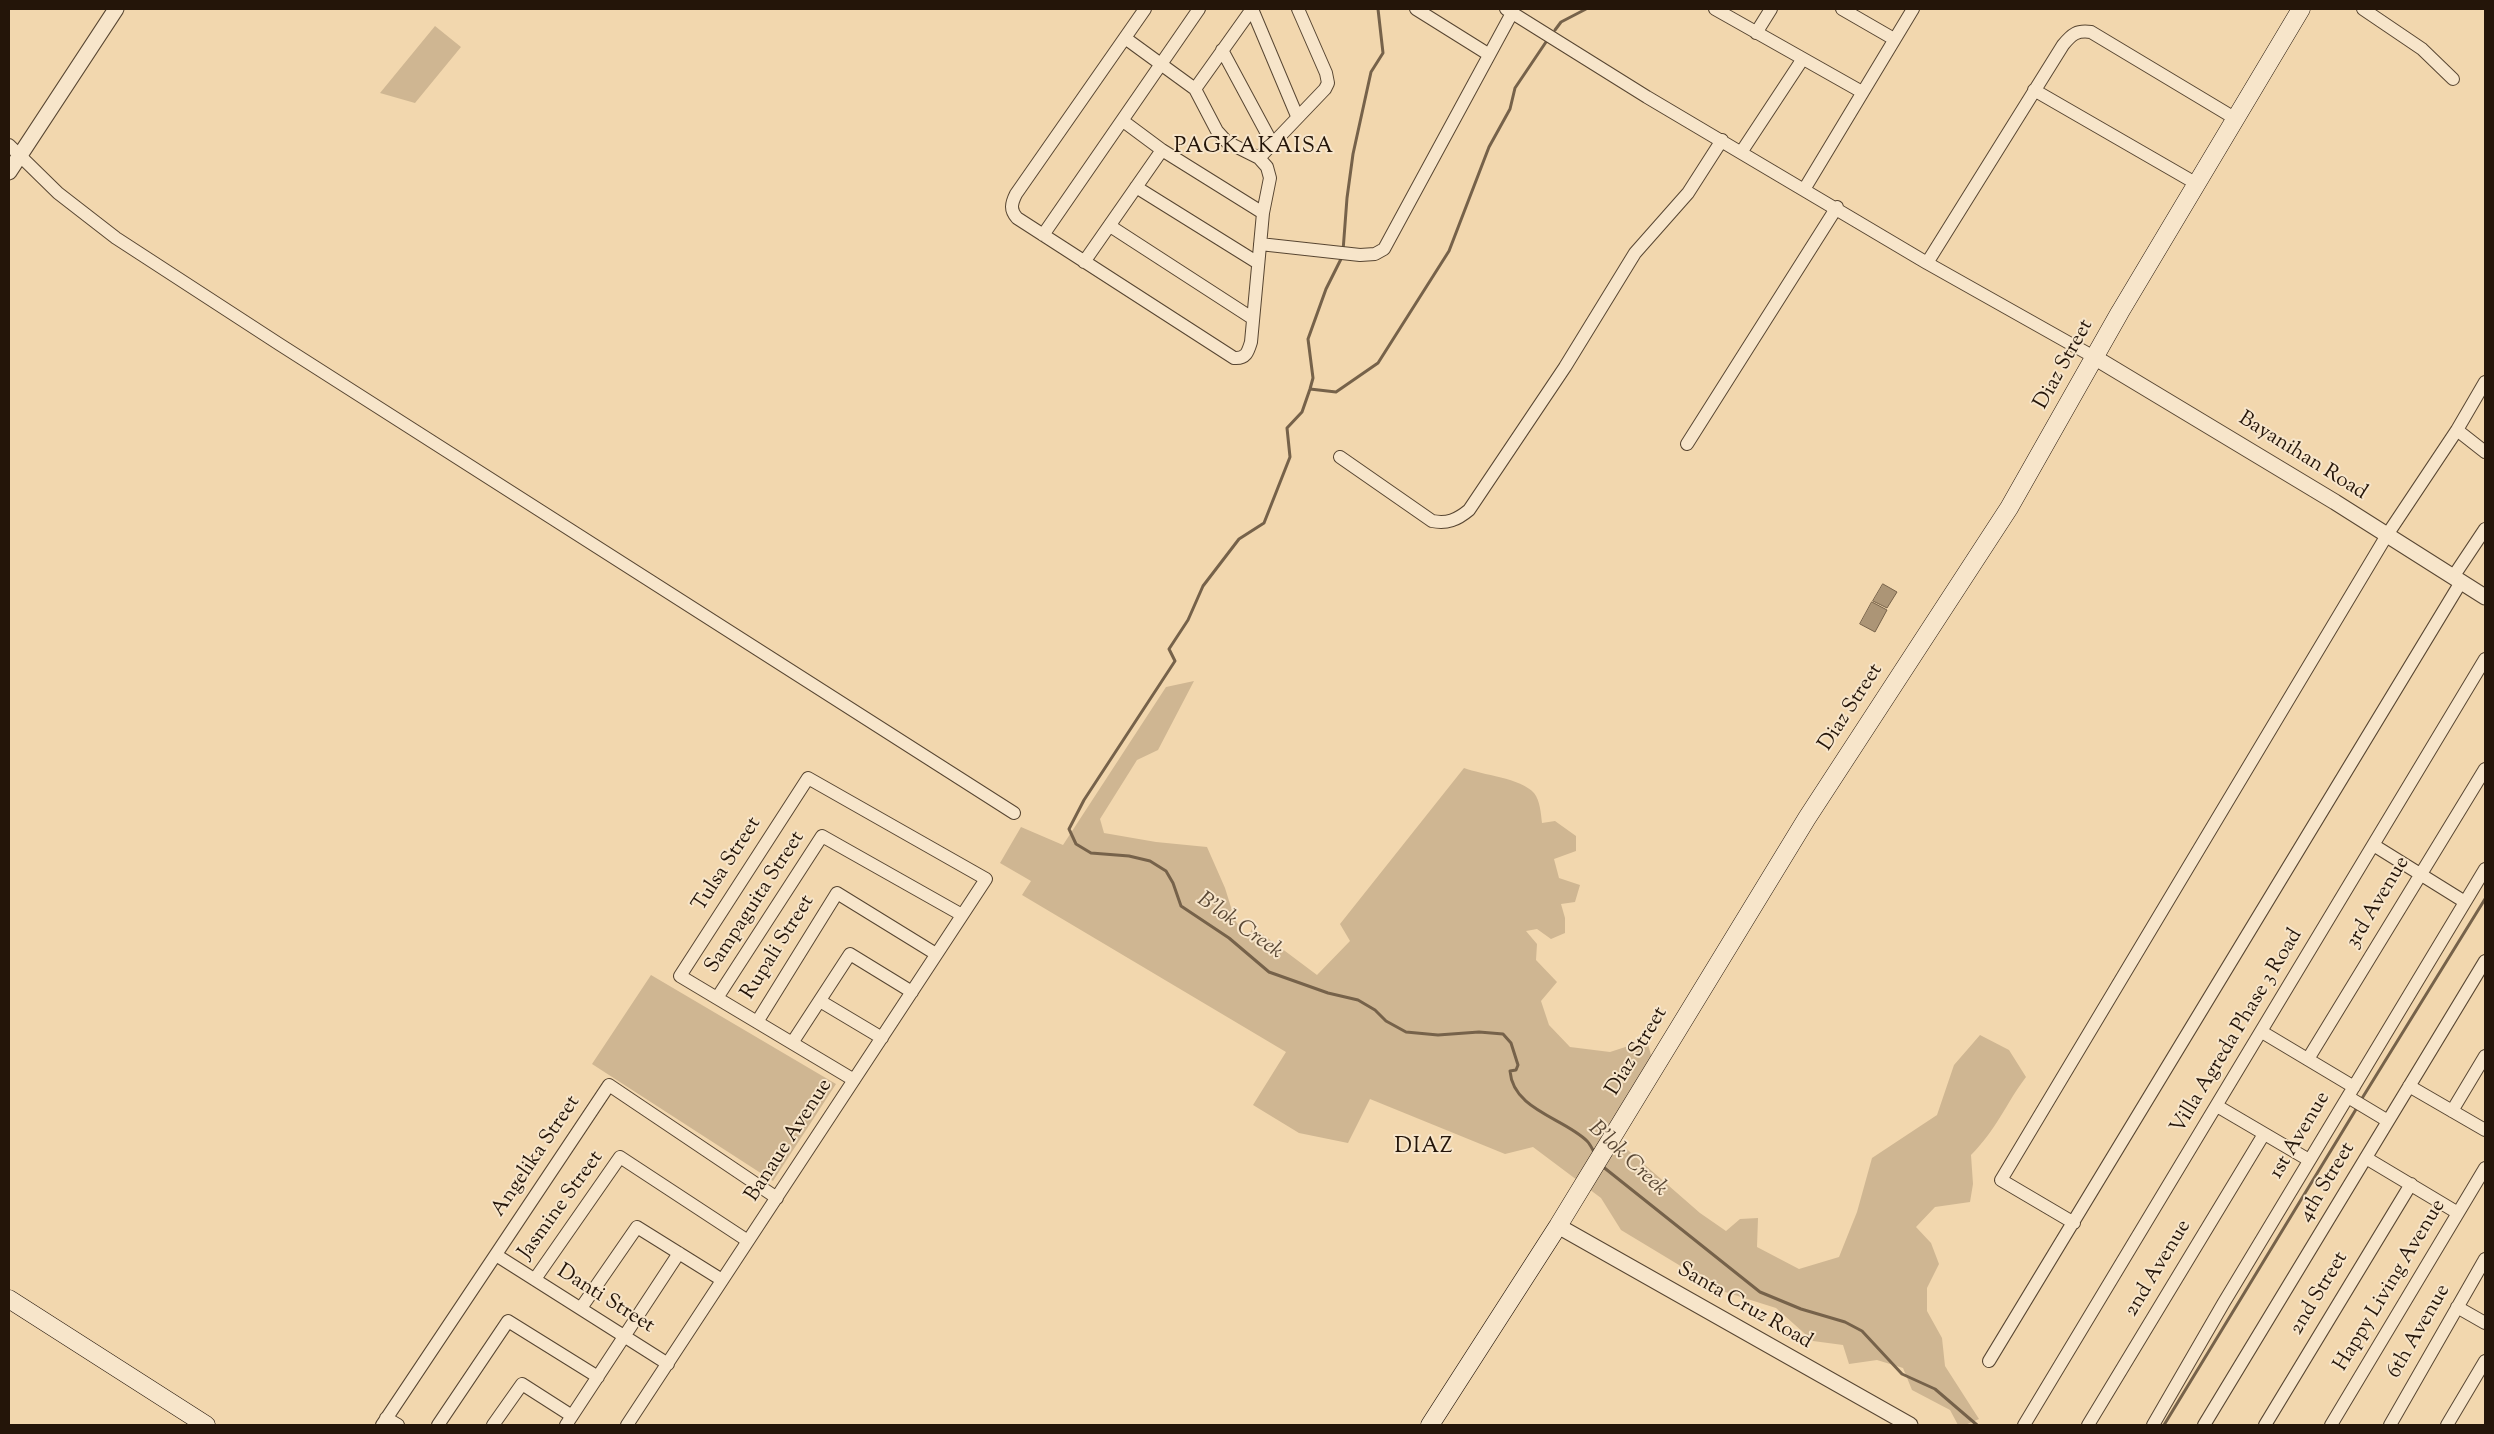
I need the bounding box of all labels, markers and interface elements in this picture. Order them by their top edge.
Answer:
district label: PAGKAKAISA [1173,135,1335,161]
street label: Diaz Street [2030,316,2100,414]
street label: Bayanihan Road [2233,407,2371,507]
street label: Diaz Street [1814,660,1890,756]
street label: Tulsa Street [688,813,768,917]
street label: Sampaguita Street [701,827,811,979]
street label: 3rd Avenue [2342,853,2416,953]
water label: B'lok Creek [1191,888,1287,966]
street label: Rupali Street [737,891,821,1005]
street label: Villa Agreda Phase 3 Road [2167,925,2309,1139]
street label: Diaz Street [1602,1003,1674,1101]
street label: Banaue Avenue [741,1075,839,1207]
street label: 1st Avenue [2265,1088,2337,1184]
street label: Angelika Street [487,1092,587,1222]
water label: B'lok Creek [1582,1117,1672,1203]
district label: DIAZ [1394,1135,1454,1161]
street label: 4th Street [2294,1139,2362,1227]
street label: Jasmine Street [514,1147,610,1265]
street label: Happy Living Avenue [2330,1195,2452,1377]
street label: 2nd Avenue [2120,1216,2198,1322]
street label: 2nd Street [2285,1248,2355,1340]
street label: Santa Cruz Road [1672,1258,1816,1356]
street label: Danti Street [552,1260,658,1340]
street label: 6th Avenue [2383,1280,2457,1384]

